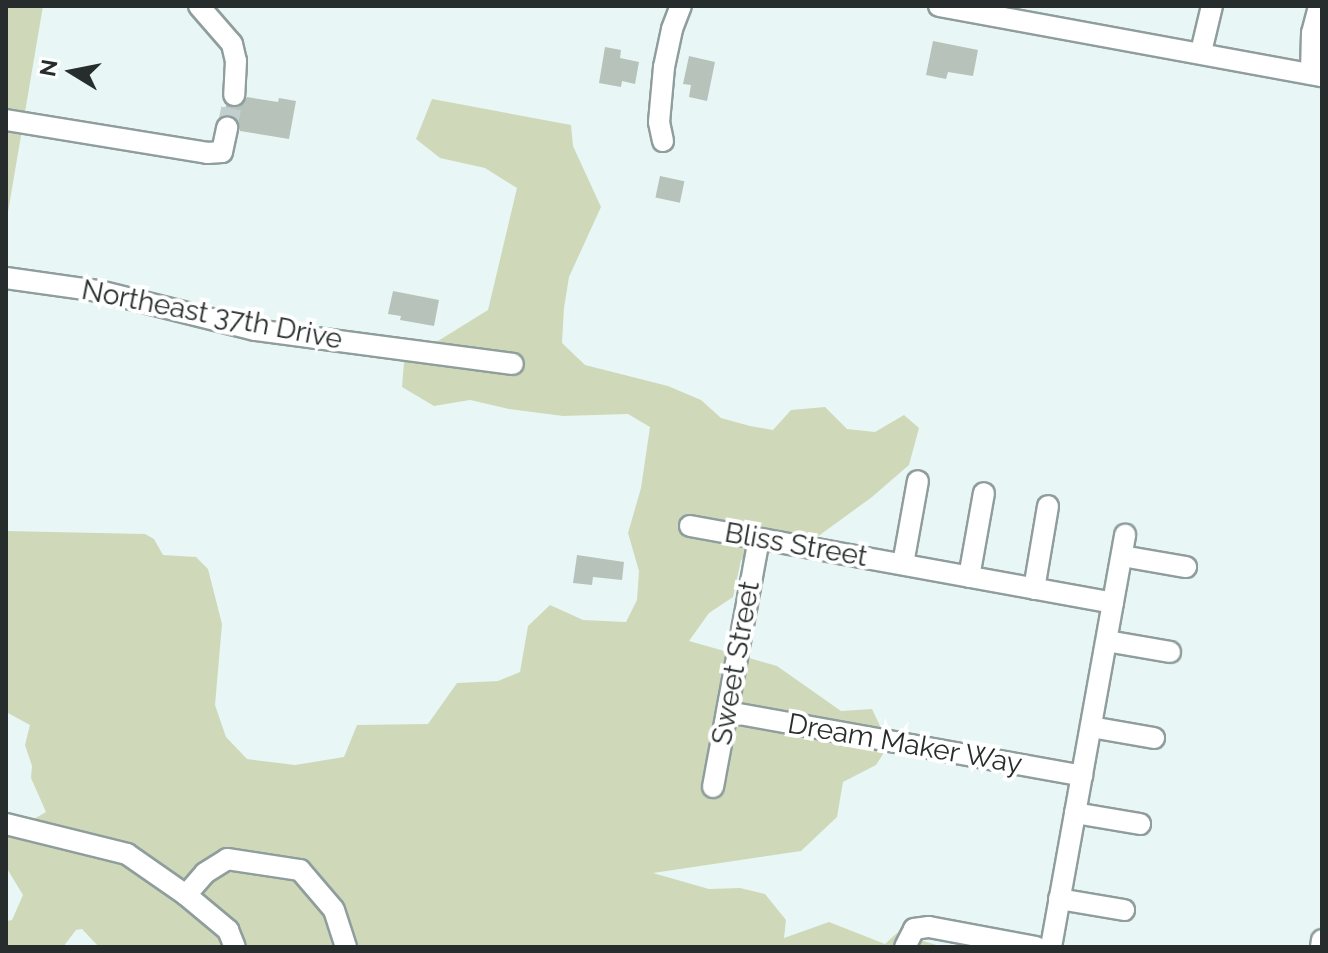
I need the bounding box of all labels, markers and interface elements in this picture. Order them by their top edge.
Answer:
north arrow [32,32,112,112]
text: N [34,57,63,78]
street label: Northeast 37th Drive [79,273,345,357]
street label: Bliss Street [722,516,870,574]
street label: Sweet Street [705,579,767,747]
street label: Dream Maker Way [784,707,1026,781]

